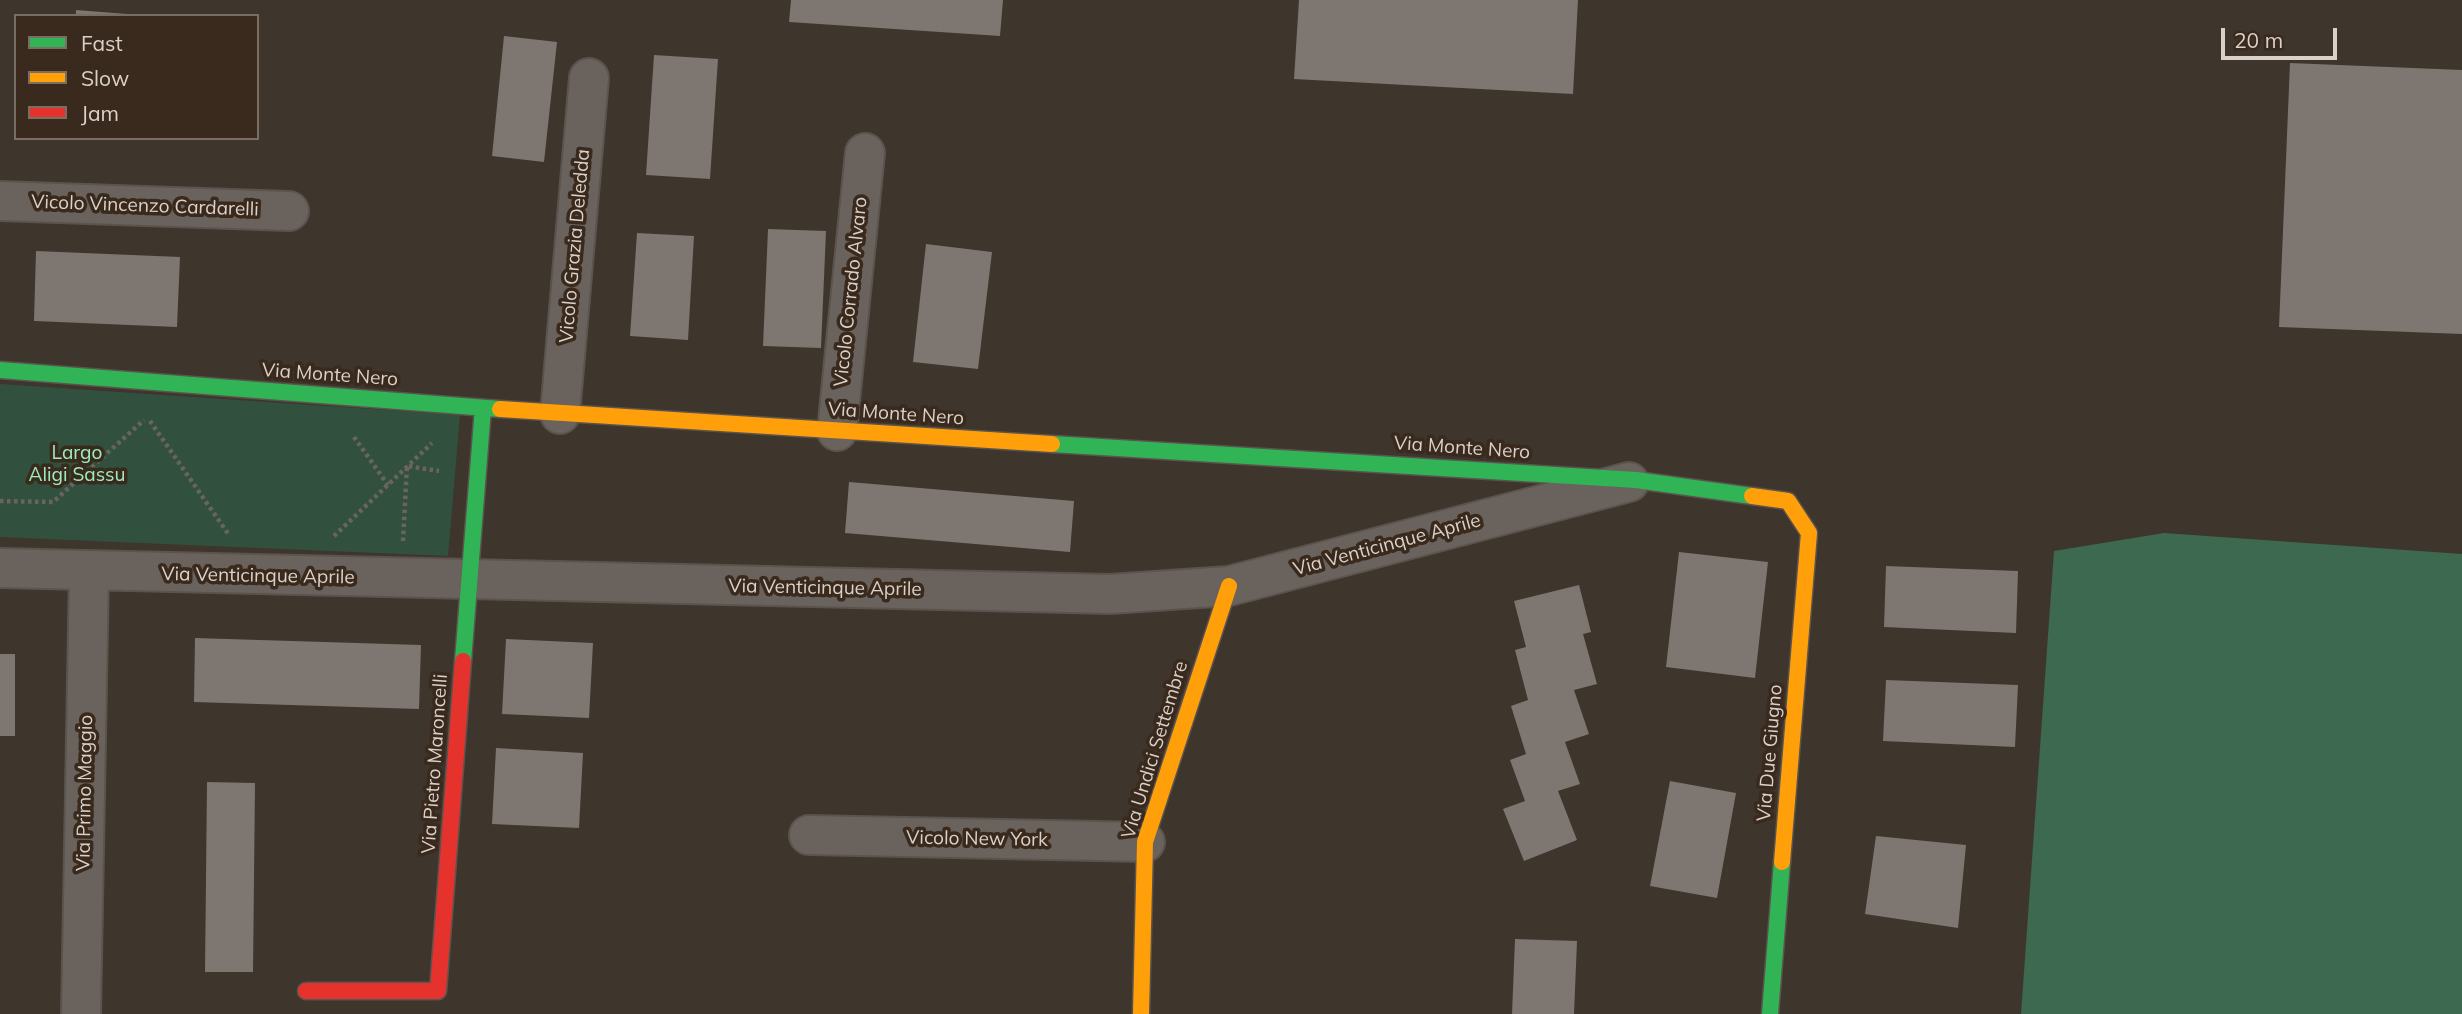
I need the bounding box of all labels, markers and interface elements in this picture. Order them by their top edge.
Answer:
legend [14,14,259,140]
scale bar [2224,14,2340,58]
text: 20 m [2234,27,2283,53]
text: Fast [81,30,123,56]
text: Slow [81,65,129,91]
text: Jam [81,100,119,126]
street label: Vicolo Grazia Deledda [555,148,595,344]
street label: Vicolo Vincenzo Cardarelli [31,191,259,221]
street label: Vicolo Corrado Alvaro [830,196,872,388]
street label: Via Monte Nero [261,359,399,391]
street label: Via Monte Nero [827,398,965,430]
street label: Via Monte Nero [1393,432,1531,464]
park label: Largo Aligi Sassu [29,442,125,486]
street label: Via Venticinque Aprile [1291,509,1483,581]
street label: Via Venticinque Aprile [161,563,355,589]
street label: Via Venticinque Aprile [728,575,922,601]
street label: Via Undici Settembre [1117,658,1193,842]
street label: Via Pietro Maroncelli [417,673,453,855]
street label: Via Due Giugno [1753,684,1787,822]
street label: Via Primo Maggio [72,715,98,871]
street label: Vicolo New York [906,826,1048,852]

